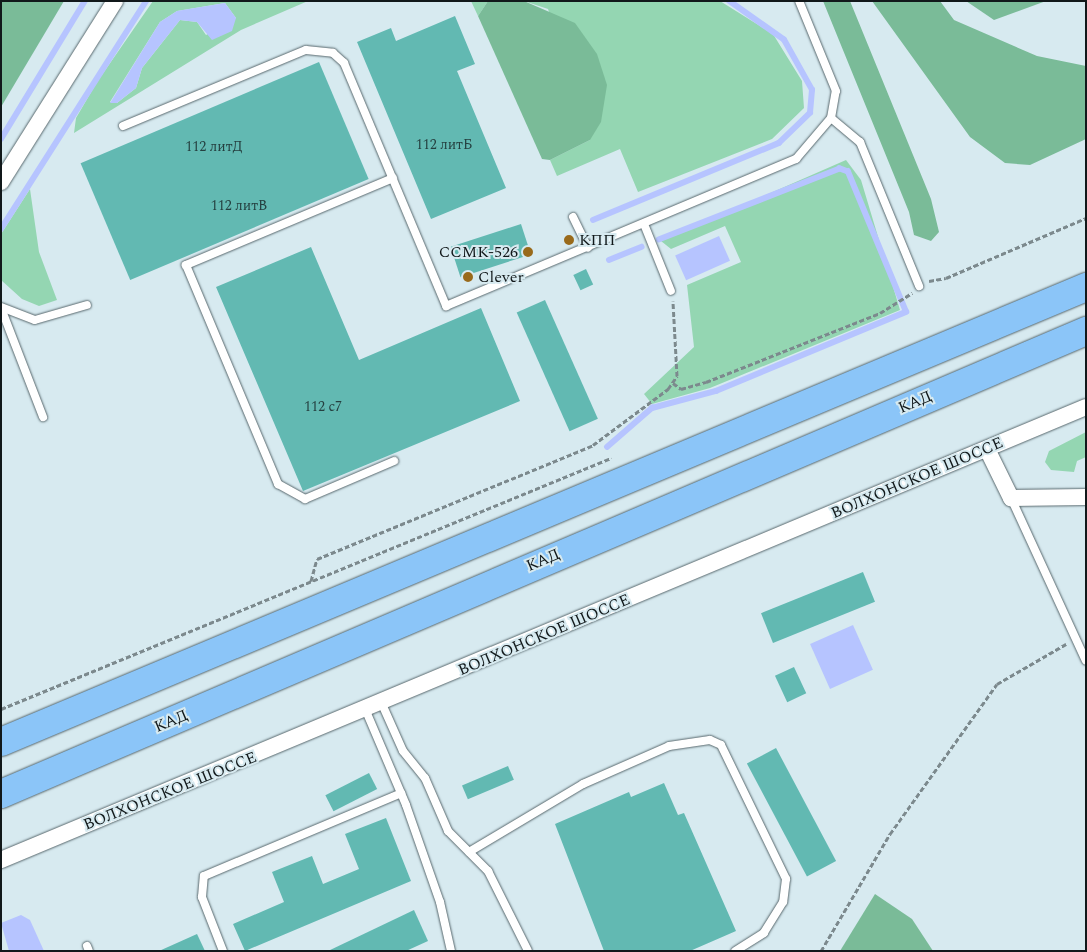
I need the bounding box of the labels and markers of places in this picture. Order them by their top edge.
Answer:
place label: КПП [579,230,615,250]
marker: КПП [563,234,575,246]
place label: ССМК-526 [439,242,518,262]
marker: ССМК-526 [522,246,534,258]
place label: Clever [478,267,524,287]
marker: Clever [462,271,474,283]

